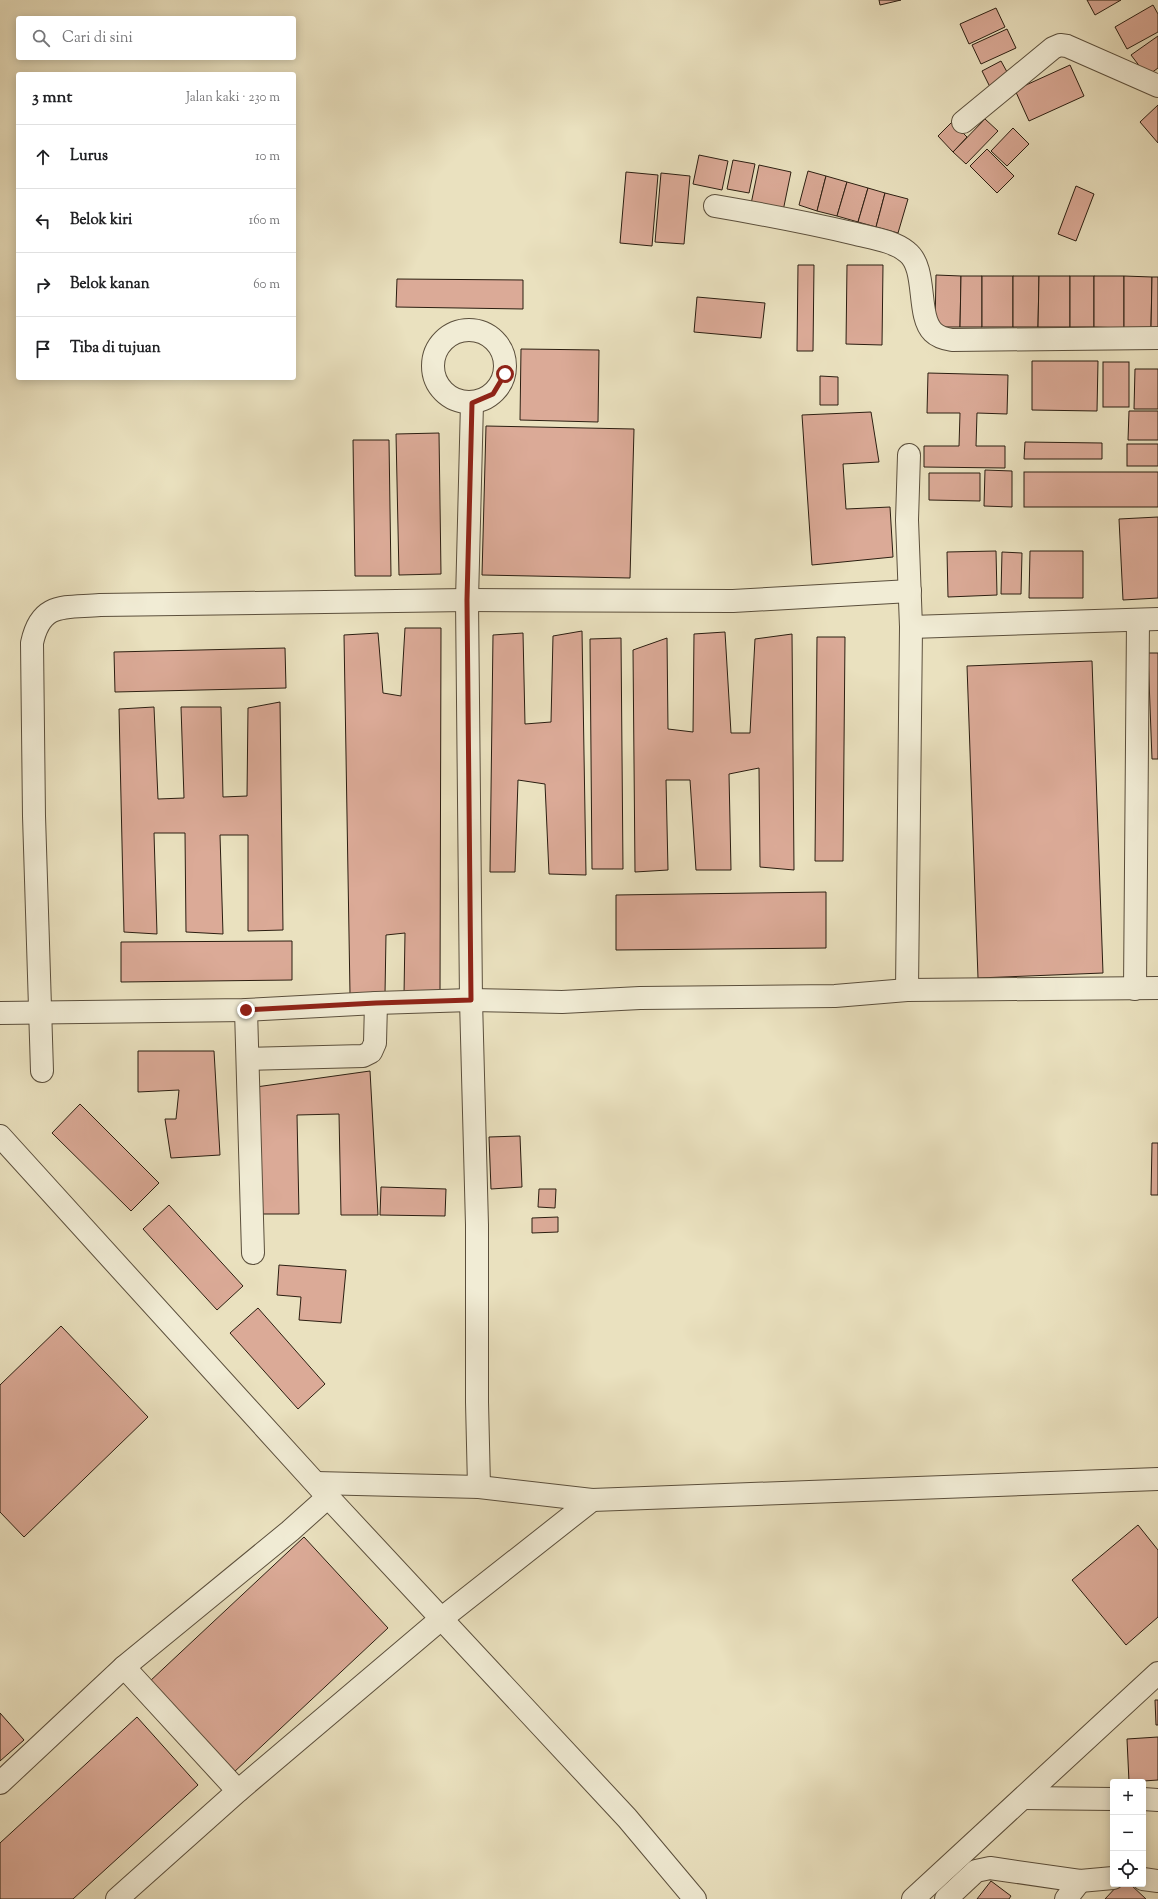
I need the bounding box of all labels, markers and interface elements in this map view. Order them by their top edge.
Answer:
search box [16,16,296,60]
icon: search [30,27,52,49]
text: Cari di sini [62,28,133,49]
text: 3 mnt [32,86,72,110]
text: Jalan kaki · 230 m [186,89,280,107]
icon: ahead [32,146,54,168]
text: Lurus [70,146,108,167]
text: 10 m [255,148,280,166]
icon: left [32,210,54,232]
text: Belok kiri [70,210,132,231]
text: 160 m [249,212,280,230]
icon: right [32,274,54,296]
text: Belok kanan [70,274,150,295]
text: 60 m [253,276,280,294]
icon: arrive [32,338,54,360]
text: Tiba di tujuan [70,338,161,359]
route start [496,365,514,383]
route end [237,1001,255,1019]
map controls [1110,1779,1146,1887]
button: + [1110,1779,1146,1815]
button: − [1110,1815,1146,1851]
button: locate [1110,1851,1146,1887]

